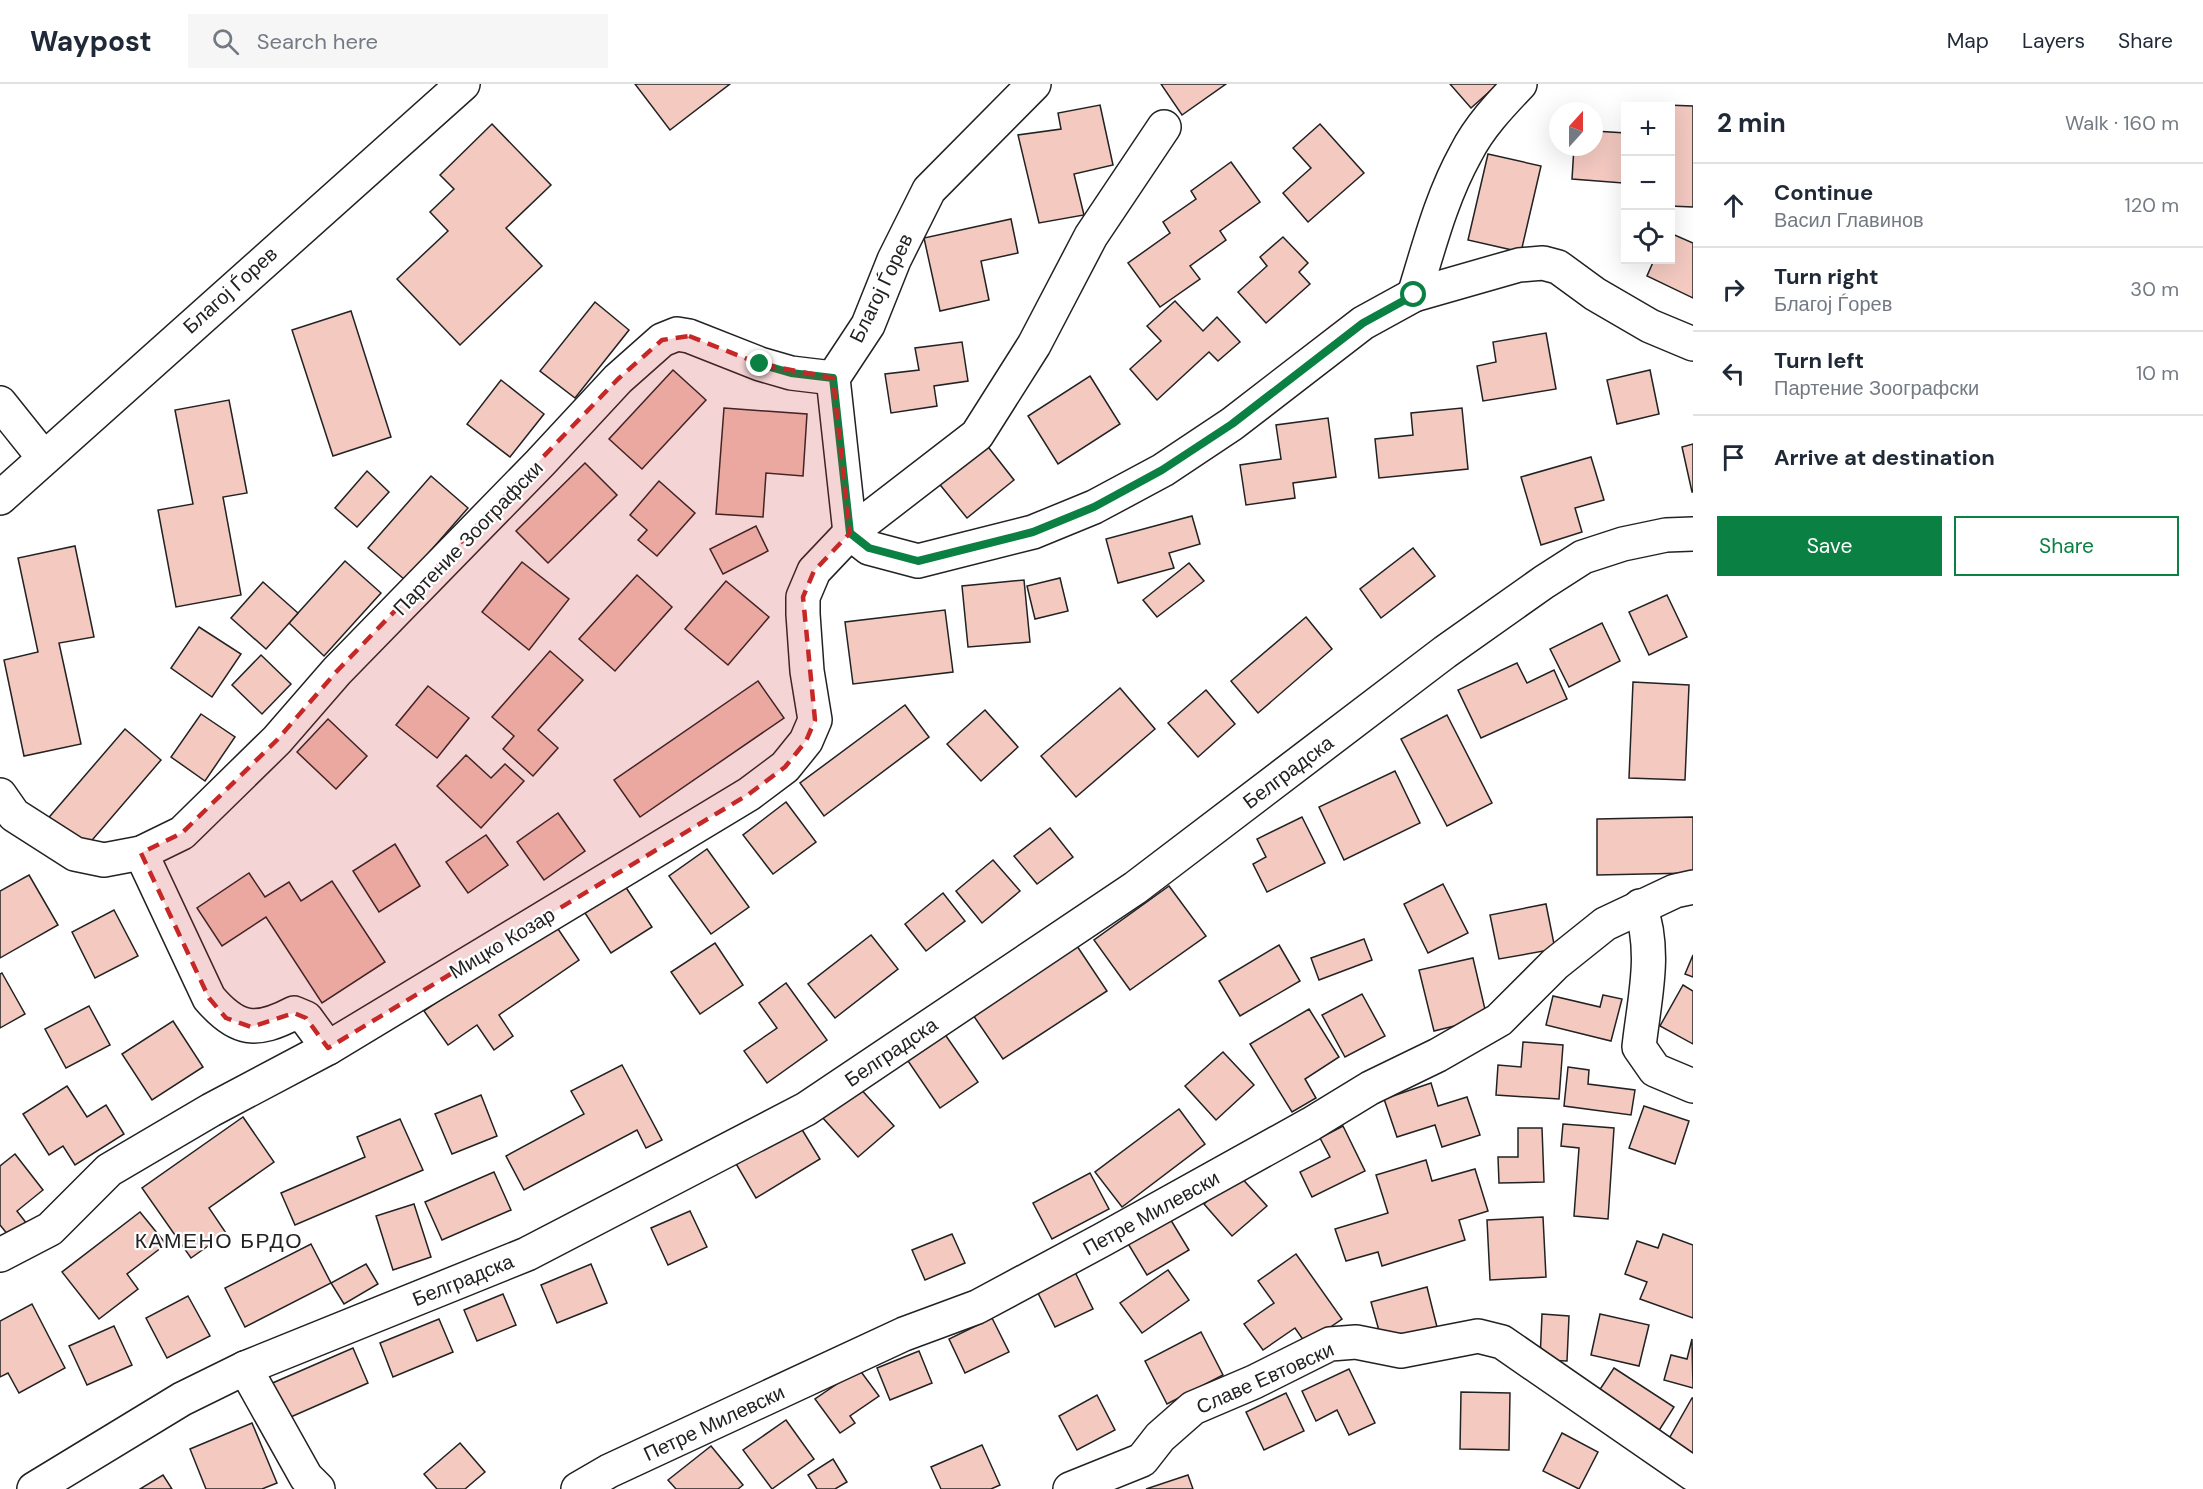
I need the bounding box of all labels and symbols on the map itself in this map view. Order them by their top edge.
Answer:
north arrow [1549,102,1603,156]
street label: Благој Ѓорев [843,229,919,347]
street label: Благој Ѓорев [177,241,283,339]
route start [1400,281,1426,307]
route end [746,350,772,376]
street label: Партение Зоографски [387,455,549,621]
street label: Белградска [1238,729,1339,815]
street label: Мицко Козар [444,901,560,985]
street label: Белградска [839,1011,943,1093]
street label: Петре Милевски [1078,1165,1224,1261]
district label: КАМЕНО БРДО [135,1227,303,1255]
street label: Белградска [409,1248,518,1312]
street label: Славе Евтовски [1192,1336,1338,1420]
street label: Петре Милевски [639,1379,789,1467]

